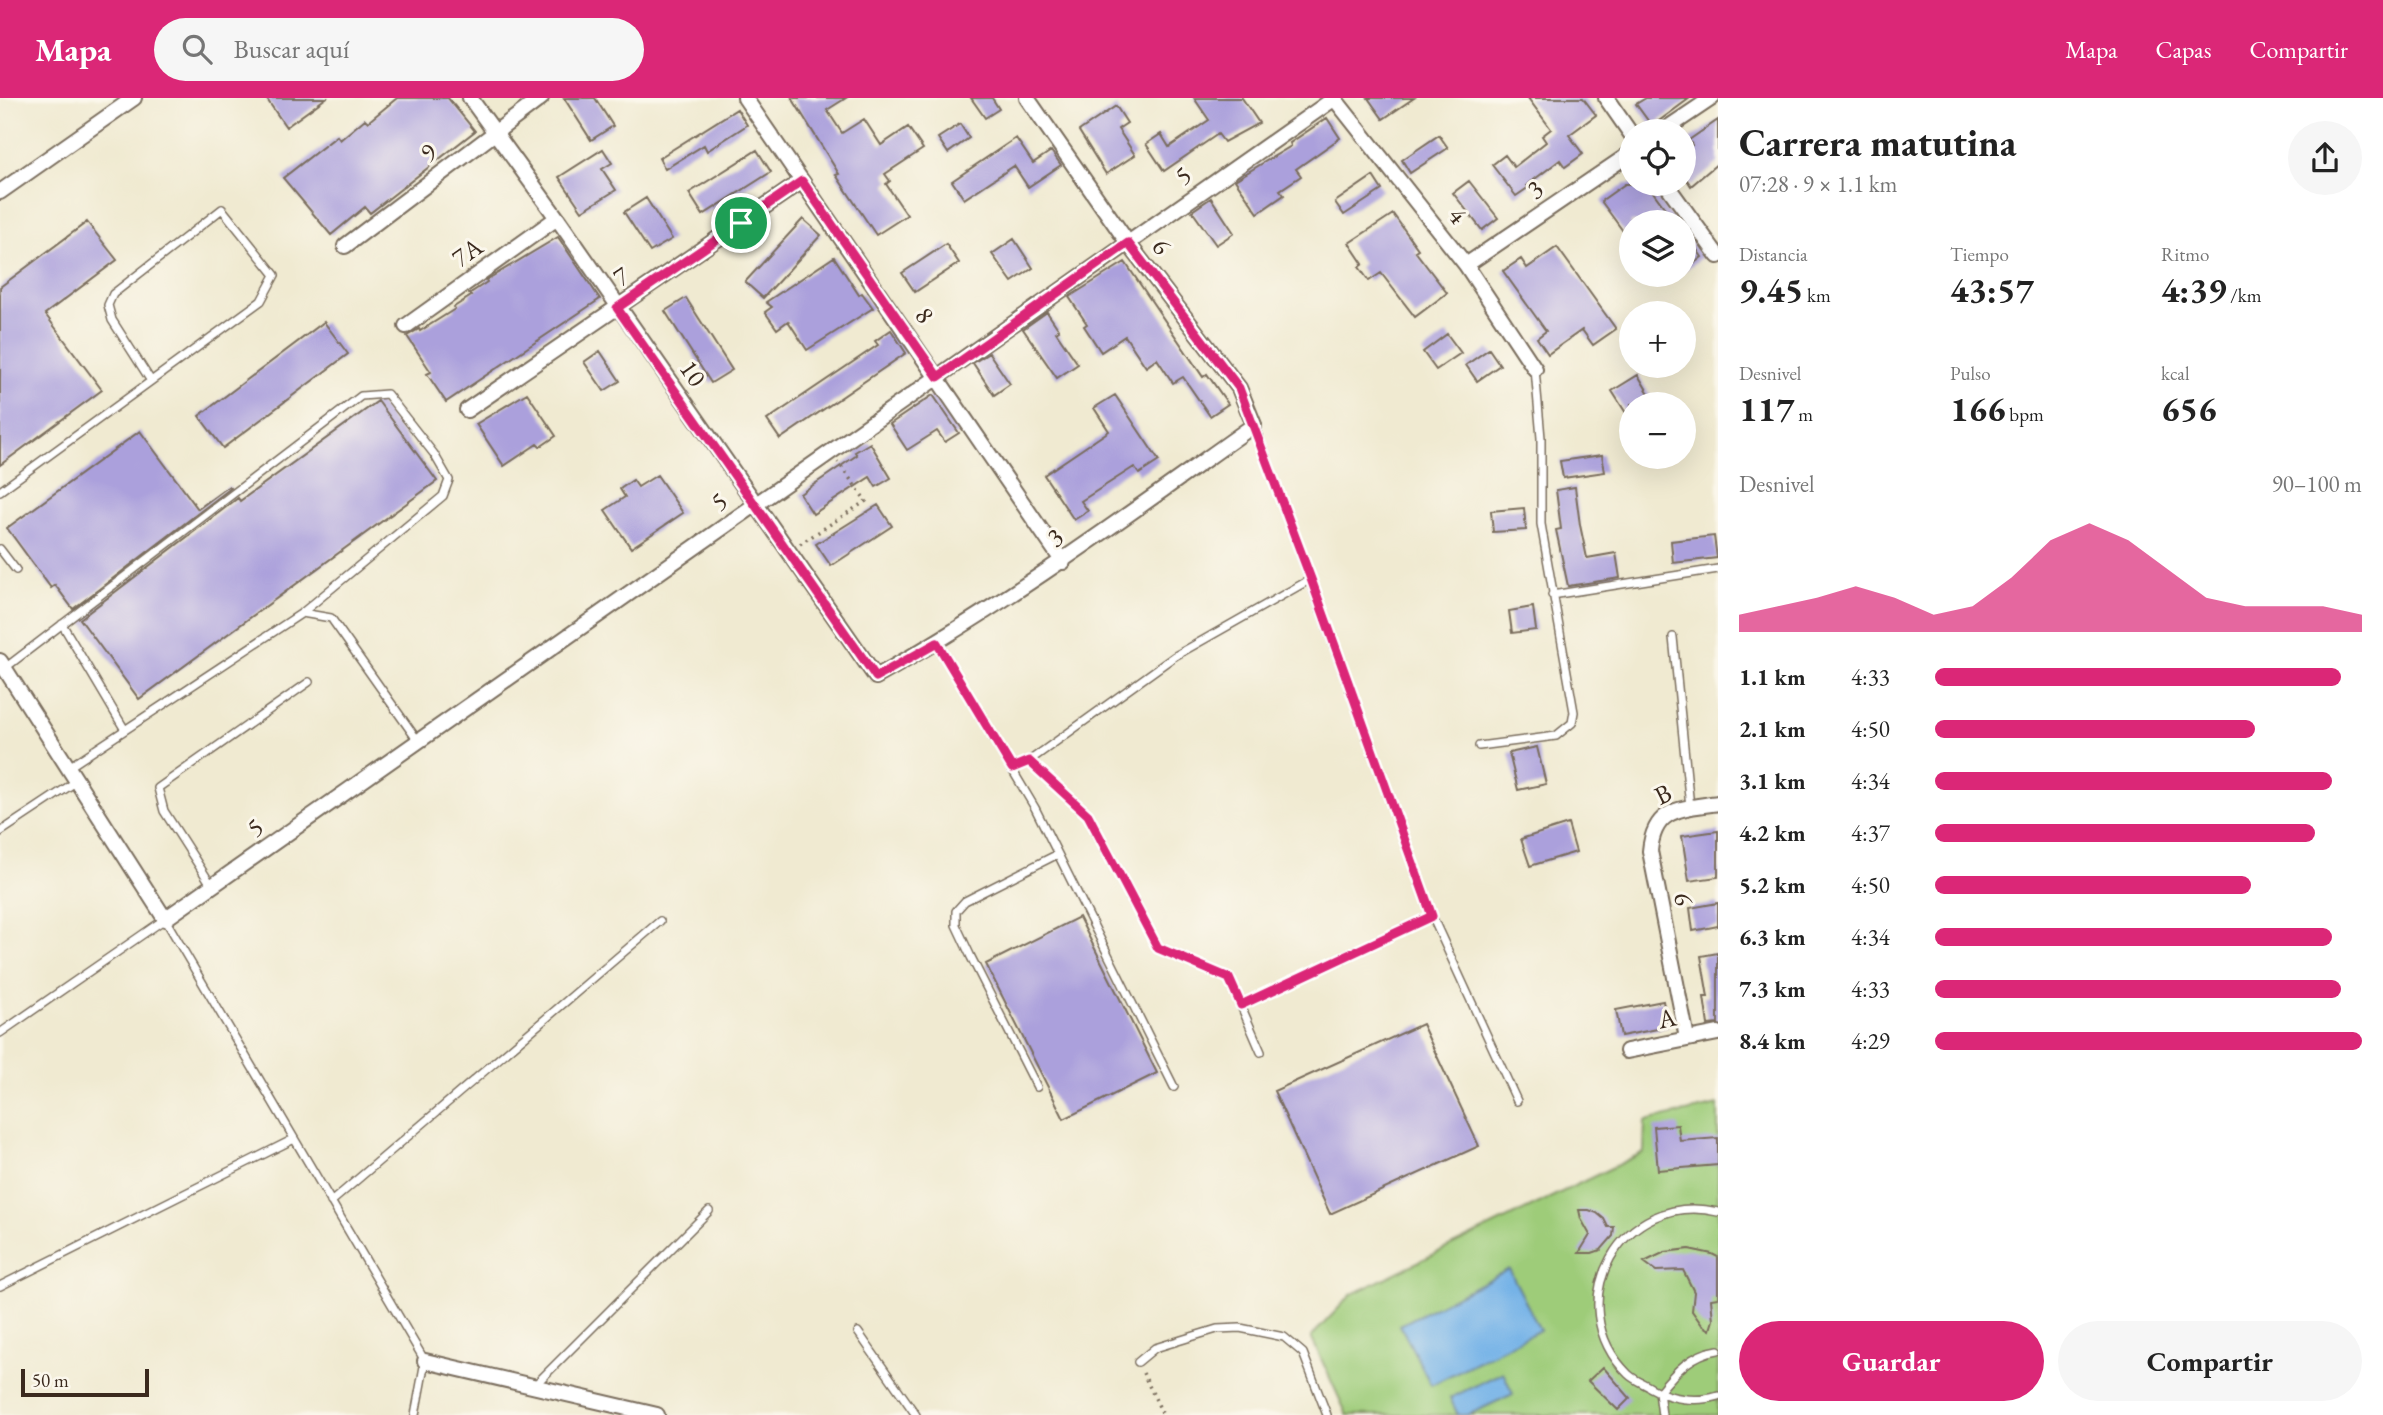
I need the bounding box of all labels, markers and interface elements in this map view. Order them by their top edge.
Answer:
search box [154,18,644,81]
text: Mapa [35,28,112,71]
icon: search [178,30,216,68]
text: Buscar aquí [234,32,349,66]
text: Mapa [2065,34,2117,65]
text: Capas [2155,34,2211,65]
text: Compartir [2249,34,2348,65]
text: Carrera matutina [1739,118,2016,167]
map controls [1619,119,1696,469]
button: locate [1619,119,1696,196]
button: share [2288,121,2362,195]
street label: 9 [413,134,444,169]
street label: 5 [1168,157,1198,193]
text: 07:28 · 9 × 1.1 km [1739,169,1897,199]
street label: 3 [1520,171,1550,207]
pin [711,193,771,253]
street label: 4 [1441,200,1476,231]
icon: arrive [722,204,760,242]
button: layers [1619,210,1696,287]
street label: 7A [445,229,490,275]
street label: 6 [1145,231,1179,261]
text: Distancia [1739,242,1808,267]
text: Tiempo [1950,242,2009,267]
text: Ritmo [2161,242,2209,267]
street label: 7 [606,258,636,294]
text: 9.45 [1739,267,1803,312]
text: 43:57 [1950,267,2034,312]
text: 4:39 [2161,267,2226,312]
text: km [1803,283,1831,308]
text: /km [2226,283,2262,308]
street label: 8 [907,300,943,330]
button: + [1619,301,1696,378]
street label: 10 [672,353,714,393]
text: Desnivel [1739,361,1801,386]
text: Pulso [1950,361,1991,386]
text: kcal [2161,361,2190,386]
text: 117 [1739,386,1795,431]
text: 166 [1950,386,2006,431]
text: 656 [2161,386,2217,431]
button: − [1619,392,1696,469]
text: m [1795,402,1813,427]
text: bpm [2006,402,2044,427]
text: Desnivel [1739,469,1815,499]
text: 90–100 m [2272,469,2362,499]
street label: 5 [704,483,734,519]
street label: 3 [1040,519,1070,555]
text: 1.1 km [1739,662,1806,692]
text: 4:33 [1851,662,1890,692]
text: 2.1 km [1739,714,1806,744]
text: 4:50 [1851,714,1890,744]
text: 3.1 km [1739,766,1806,796]
text: 4:34 [1851,766,1890,796]
street label: B [1649,775,1677,813]
street label: 5 [240,809,270,845]
text: 4.2 km [1739,818,1806,848]
text: 4:37 [1851,818,1890,848]
text: 5.2 km [1739,870,1806,900]
text: 4:50 [1851,870,1890,900]
street label: 6 [1666,890,1702,908]
text: 6.3 km [1739,922,1806,952]
text: 4:34 [1851,922,1890,952]
text: 7.3 km [1739,974,1806,1004]
text: 4:33 [1851,974,1890,1004]
street label: A [1654,999,1680,1037]
text: 8.4 km [1739,1026,1806,1056]
text: 4:29 [1851,1026,1890,1056]
button: Guardar [1739,1321,2044,1401]
button: Compartir [2058,1321,2362,1401]
scale bar [21,1366,149,1398]
text: 50 m [32,1368,69,1393]

